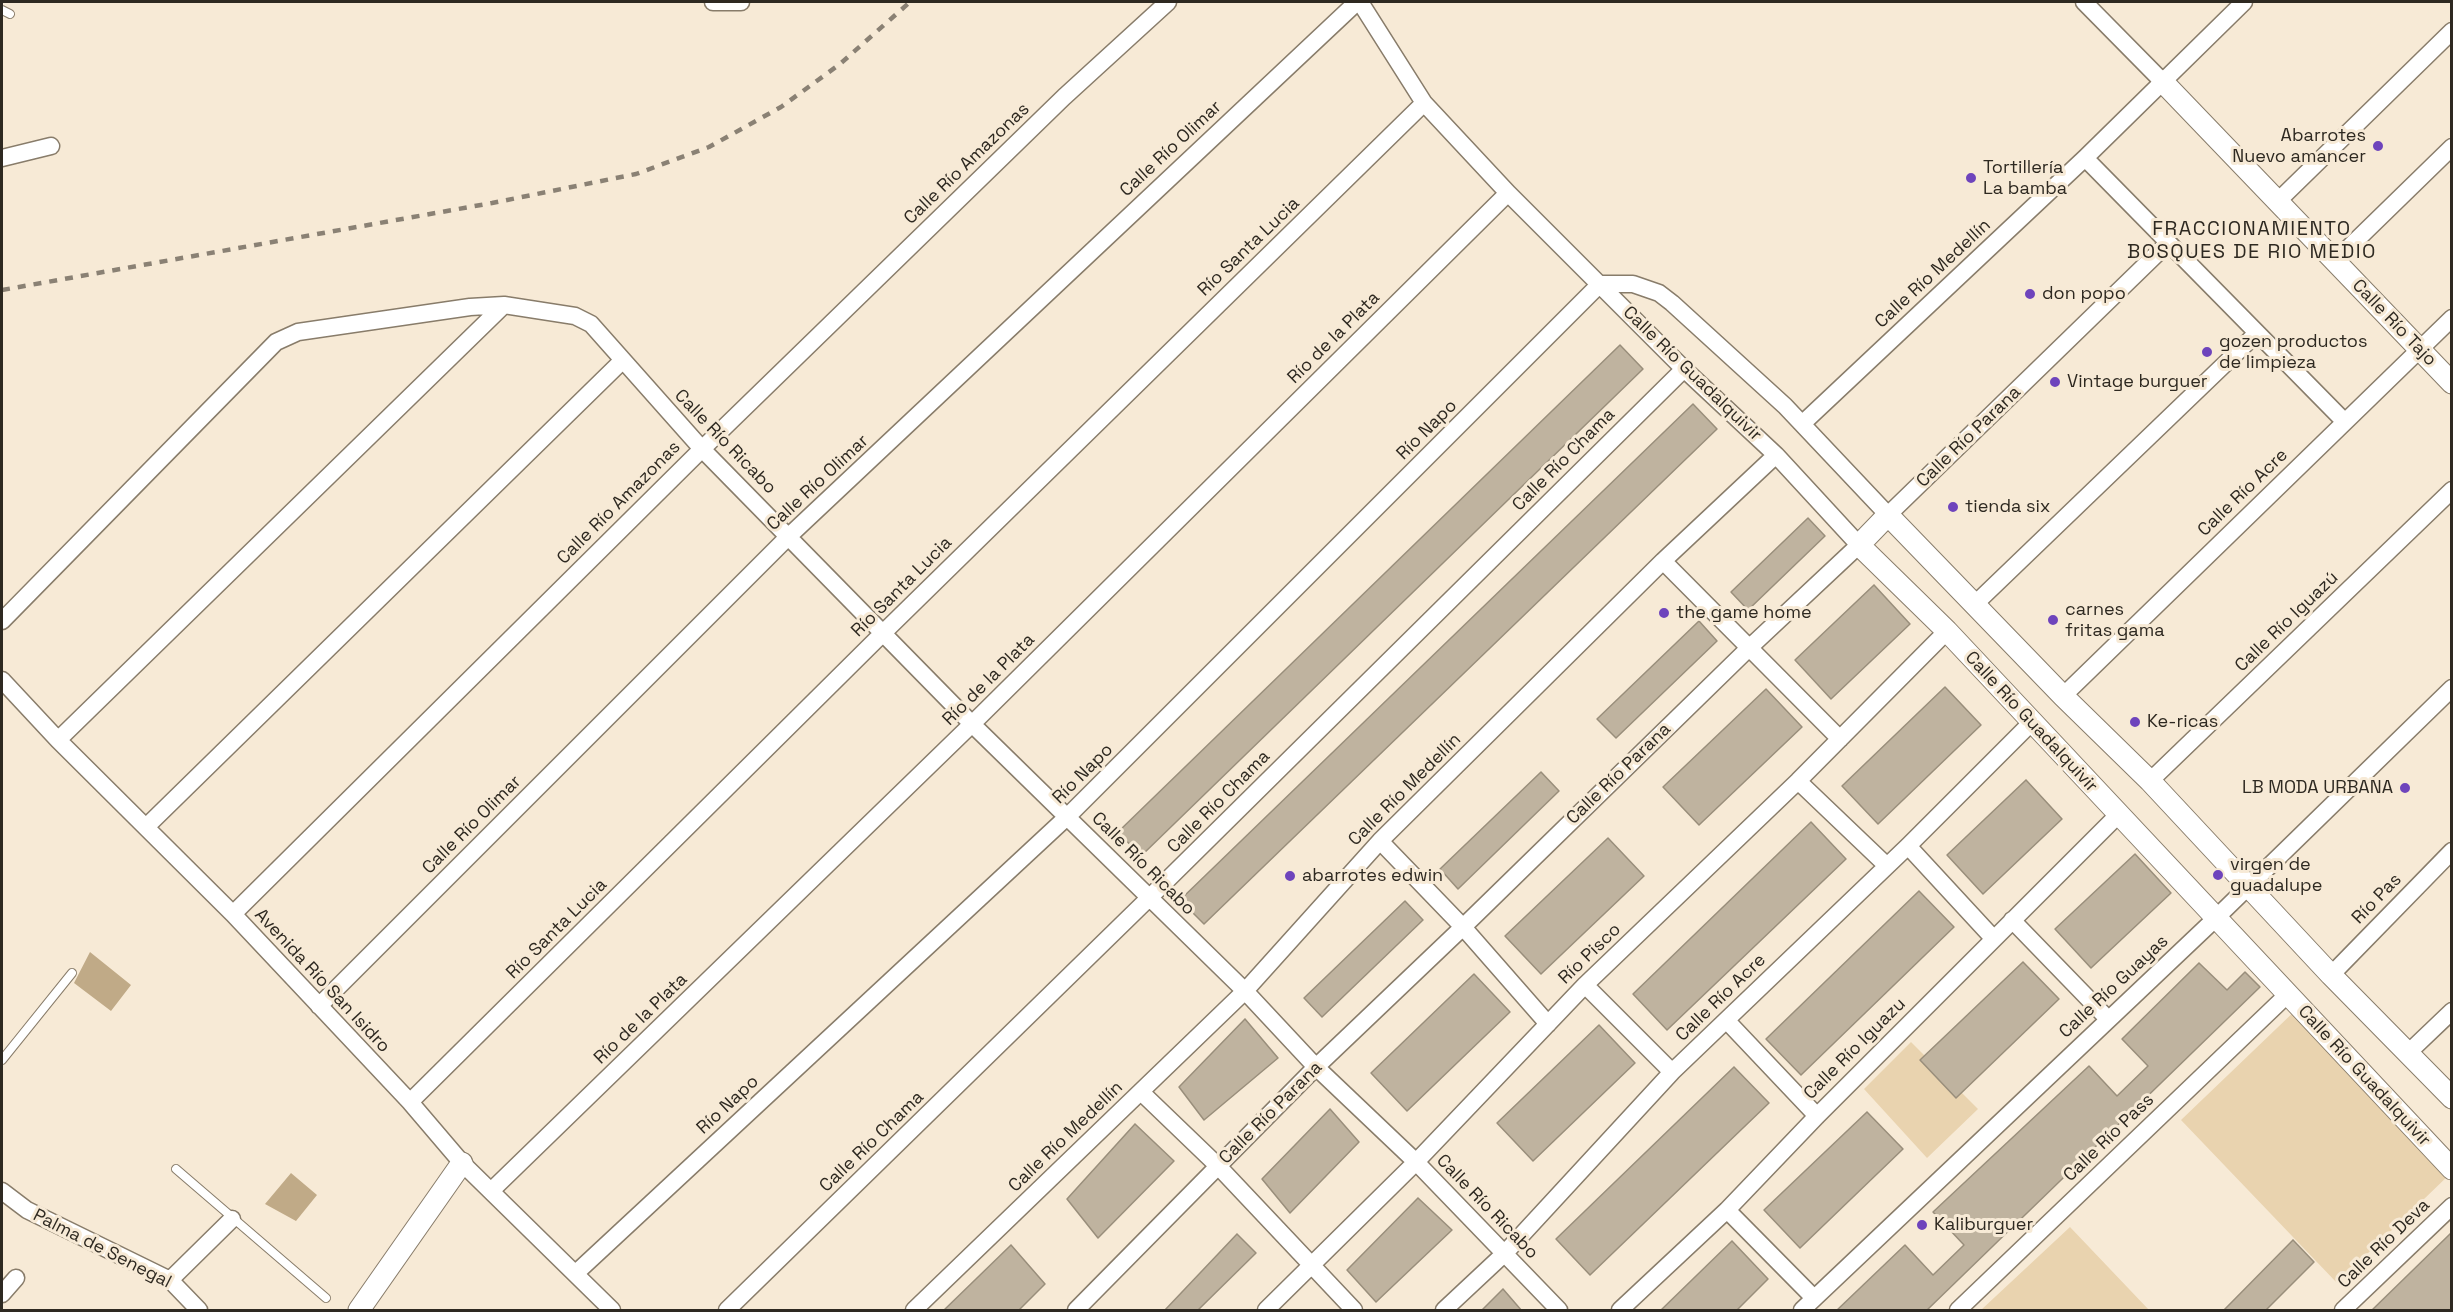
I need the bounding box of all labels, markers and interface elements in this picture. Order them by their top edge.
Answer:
street label: Calle Río Olimar [1116,96,1226,202]
street label: Calle Río Amazonas [900,99,1034,229]
place label: Abarrotes Nuevo amancer [2232,125,2366,168]
marker: Abarrotes Nuevo amancer [2371,139,2385,153]
place label: Tortillería La bamba [1983,157,2067,200]
marker: Tortillería La bamba [1964,171,1978,185]
street label: Río Santa Lucia [1194,193,1304,301]
street label: Calle Río Medellín [1871,215,1995,333]
district label: FRACCIONAMIENTO BOSQUES DE RIO MEDIO [2127,218,2377,265]
street label: Calle Río Tajo [2347,275,2441,371]
place label: don popo [2042,283,2126,305]
street label: Río de la Plata [1283,287,1385,389]
marker: don popo [2023,287,2037,301]
street label: Calle Río Guadalquivir [1618,302,1766,446]
place label: gozen productos de limpieza [2219,331,2367,374]
marker: gozen productos de limpieza [2200,345,2214,359]
place label: Vintage burguer [2067,371,2208,393]
marker: Vintage burguer [2048,375,2062,389]
street label: Calle Río Parana [1912,382,2026,492]
street label: Calle Río Ricabo [670,385,780,499]
street label: Río Napo [1392,395,1462,465]
street label: Calle Río Chama [1508,404,1620,516]
street label: Calle Río Olimar [763,430,873,536]
street label: Calle Río Amazonas [553,437,685,569]
street label: Calle Río Acre [2194,445,2292,541]
place label: tienda six [1965,496,2051,518]
marker: tienda six [1946,500,1960,514]
street label: Río Santa Lucia [847,532,957,642]
street label: Calle Río Iguazú [2231,567,2343,677]
place label: carnes fritas gama [2065,599,2165,642]
place label: the game home [1676,602,1812,624]
marker: the game home [1657,606,1671,620]
marker: carnes fritas gama [2046,613,2060,627]
street label: Río de la Plata [938,629,1040,731]
street label: Calle Río Guadalquivir [1960,647,2102,797]
place label: Ke-ricas [2147,711,2218,733]
marker: Ke-ricas [2128,715,2142,729]
street label: Calle Río Parana [1562,719,1676,829]
street label: Calle Río Medellín [1344,729,1466,851]
street label: Río Napo [1048,739,1118,809]
street label: Calle Río Chama [1163,746,1275,858]
street label: Calle Río Olimar [418,771,526,879]
place label: LB MODA URBANA [2242,777,2393,799]
marker: LB MODA URBANA [2398,781,2412,795]
street label: Calle Río Ricabo [1087,808,1199,920]
place label: virgen de guadalupe [2230,854,2322,896]
place label: abarrotes edwin [1302,865,1443,887]
marker: virgen de guadalupe [2211,868,2225,882]
marker: abarrotes edwin [1283,869,1297,883]
street label: Río Pas [2348,869,2406,929]
street label: Río Santa Lucia [502,874,612,984]
street label: Avenida Río San Isidro [250,905,394,1057]
street label: Río Pisco [1554,919,1626,989]
street label: Calle Río Guayas [2055,931,2173,1043]
street label: Calle Río Acre [1672,950,1770,1046]
street label: Río de la Plata [590,969,692,1069]
street label: Calle Río Iguazu [1800,994,1910,1104]
street label: Calle Río Guadalquivir [2293,1001,2435,1151]
street label: Calle Río Parana [1215,1057,1327,1169]
street label: Río Napo [693,1071,763,1139]
street label: Calle Río Medellín [1004,1077,1128,1197]
street label: Calle Río Chama [815,1087,929,1197]
street label: Calle Río Pass [2059,1089,2159,1187]
street label: Calle Río Ricabo [1432,1150,1542,1264]
street label: Calle Río Deva [2334,1195,2434,1293]
street label: Palma de Senegal [29,1205,175,1293]
place label: Kaliburguer [1934,1214,2033,1236]
marker: Kaliburguer [1915,1218,1929,1232]

